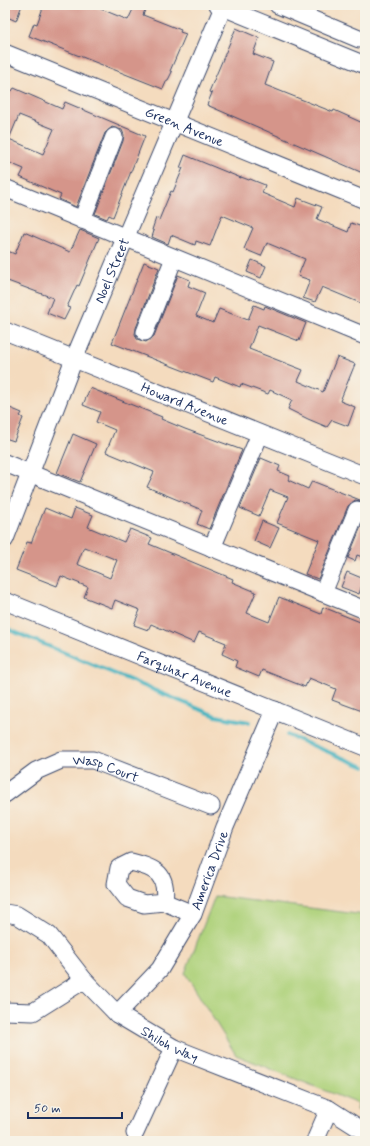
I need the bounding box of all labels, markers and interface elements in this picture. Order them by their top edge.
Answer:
street label: Green Avenue [142,103,227,152]
street label: Noel Street [91,235,134,306]
street label: Howard Avenue [138,379,231,430]
street label: Farquhar Avenue [134,648,235,702]
street label: Wasp Court [73,752,142,787]
street label: America Drive [187,828,233,913]
street label: Shiloh Way [137,1022,201,1067]
scale bar [28,1094,122,1120]
text: 50 m [34,1101,61,1117]

